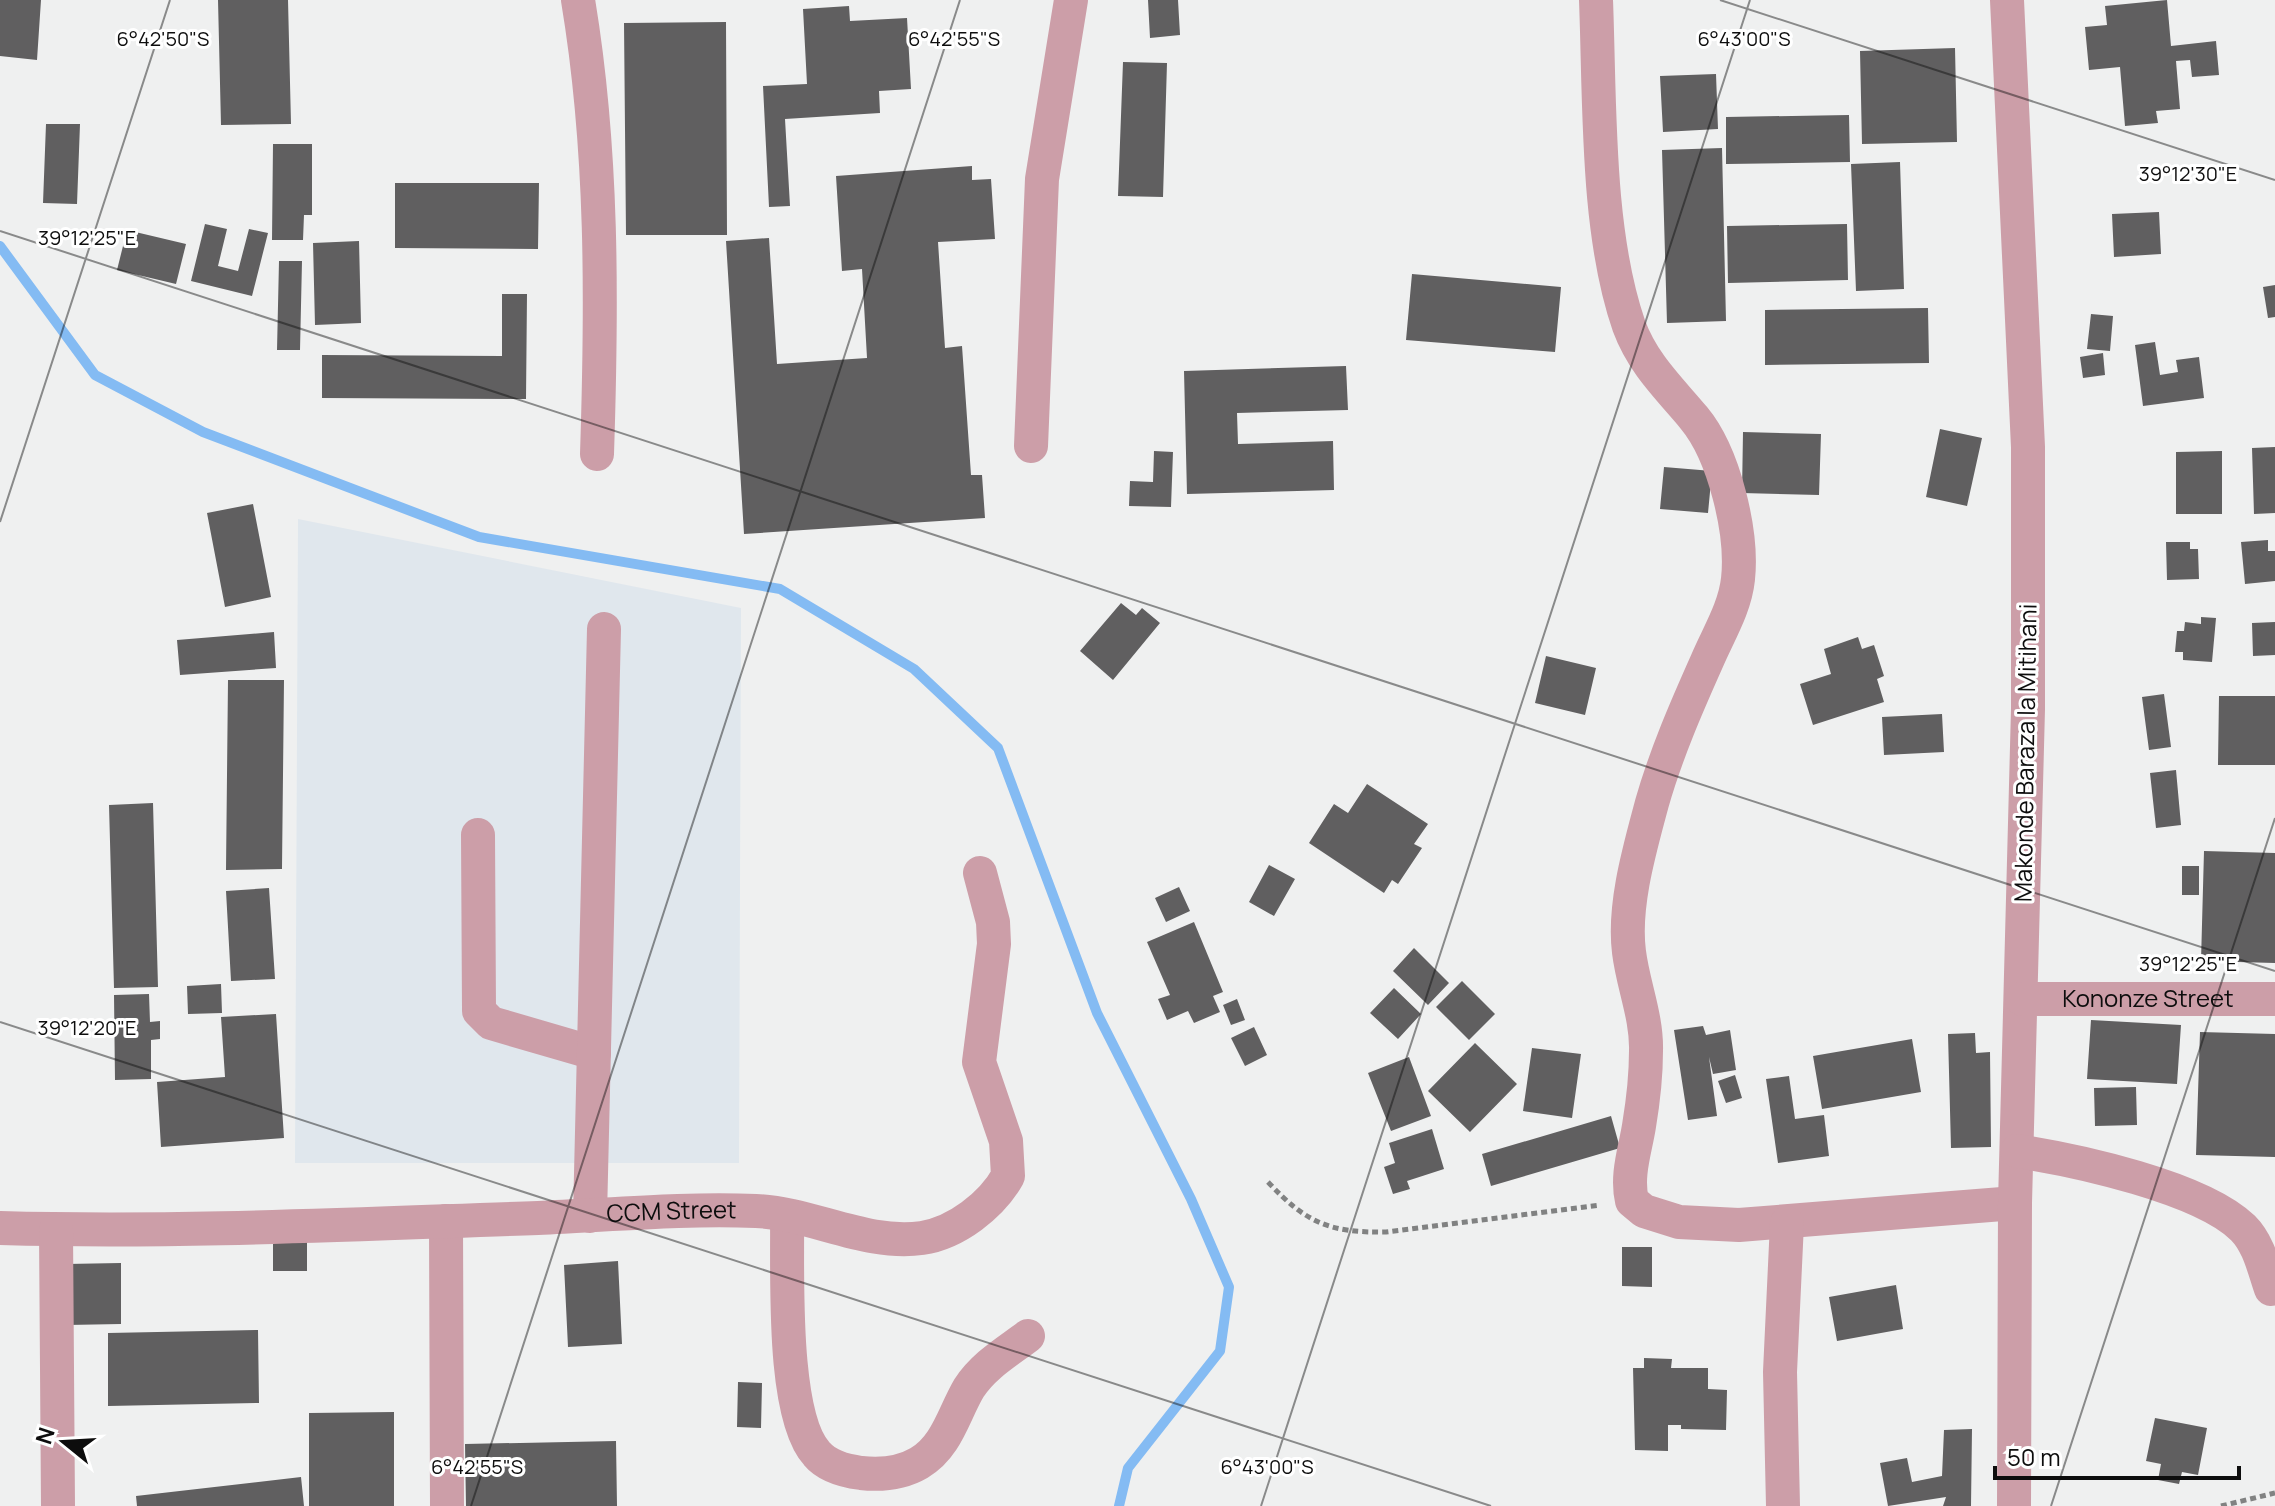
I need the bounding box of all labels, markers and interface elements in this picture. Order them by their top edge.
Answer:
text: 6°42'50"S [117,25,209,52]
text: 6°42'55"S [908,25,1000,52]
text: 6°43'00"S [1697,25,1791,52]
text: 39°12'30"E [2139,160,2237,187]
text: 39°12'25"E [38,224,136,251]
street label: Makonde Baraza la Mitihani [2005,603,2044,902]
text: 39°12'25"E [2139,950,2237,977]
street label: Kononze Street [2062,981,2234,1014]
text: 39°12'20"E [38,1014,136,1041]
street label: CCM Street [606,1192,737,1229]
north arrow [24,1402,104,1482]
text: N [28,1424,62,1448]
scale bar [1995,1430,2239,1480]
text: 50 m [2007,1440,2061,1473]
text: 6°42'55"S [431,1453,523,1480]
text: 6°43'00"S [1220,1453,1314,1480]

